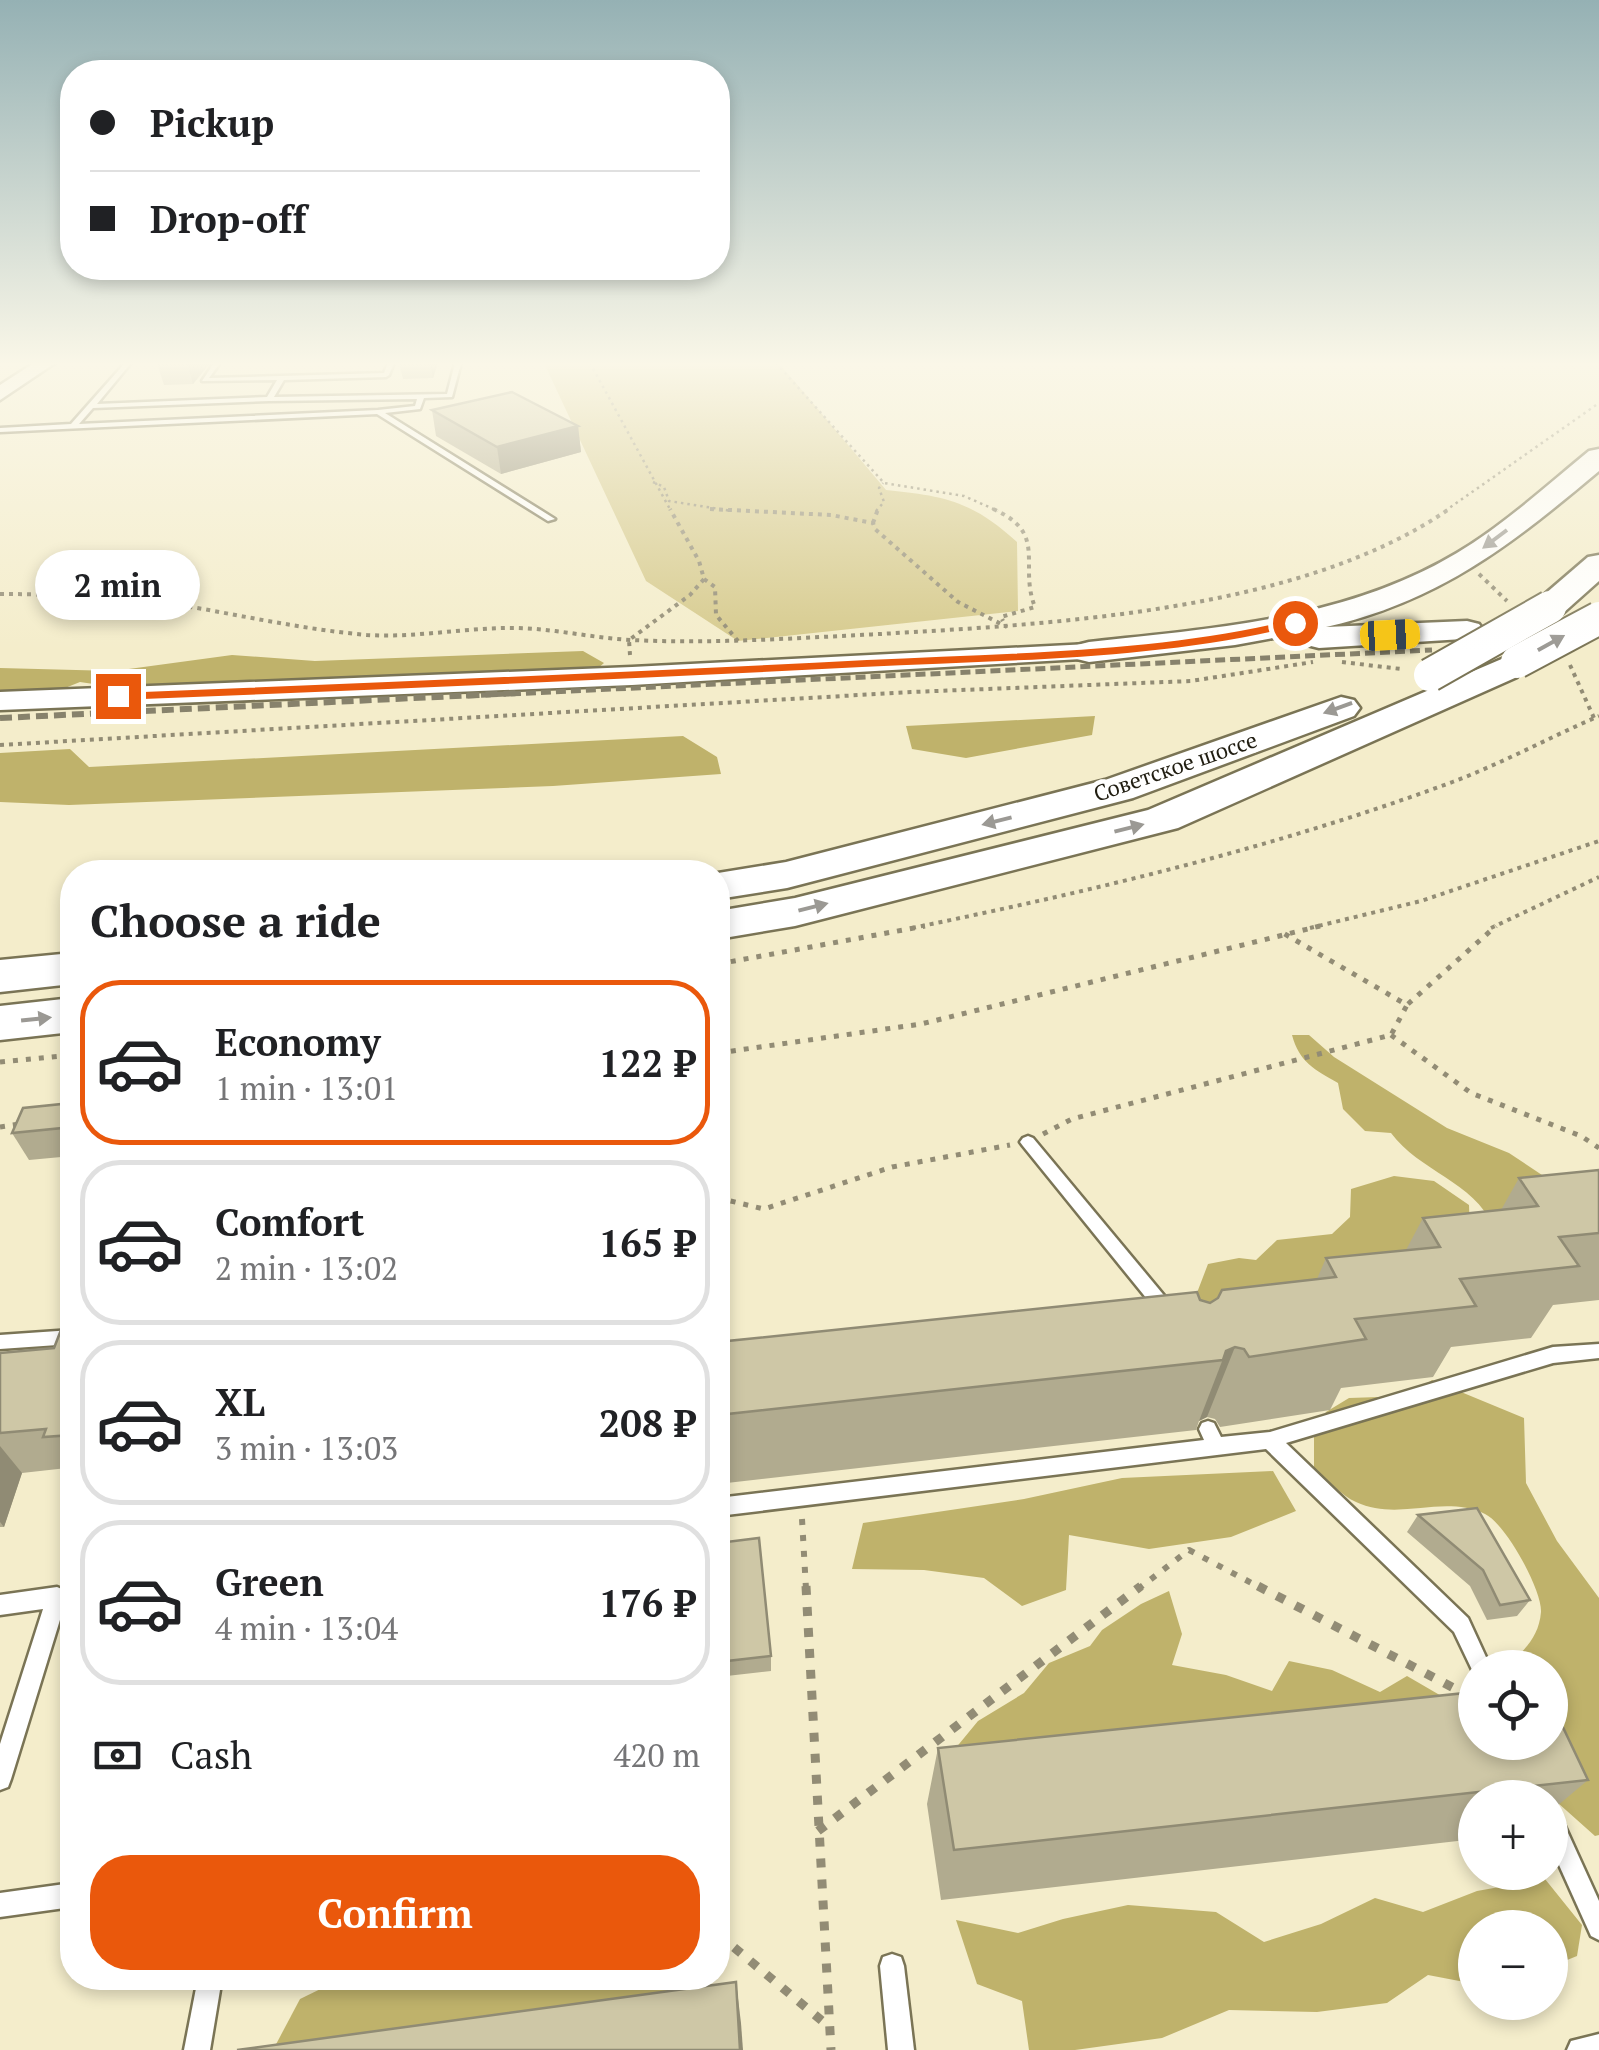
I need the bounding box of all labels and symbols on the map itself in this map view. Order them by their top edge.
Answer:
one-way arrow [1482,529,1508,549]
callout: 2 min [36,551,200,621]
route start [1273,601,1318,646]
car [1359,618,1421,652]
one-way arrow [1537,635,1566,652]
route end [96,674,141,719]
one-way arrow [1323,701,1353,716]
street label: Советское шоссе [1089,724,1261,808]
one-way arrow [981,813,1012,829]
one-way arrow [1114,820,1145,835]
one-way arrow [798,899,829,915]
one-way arrow [21,1011,53,1027]

